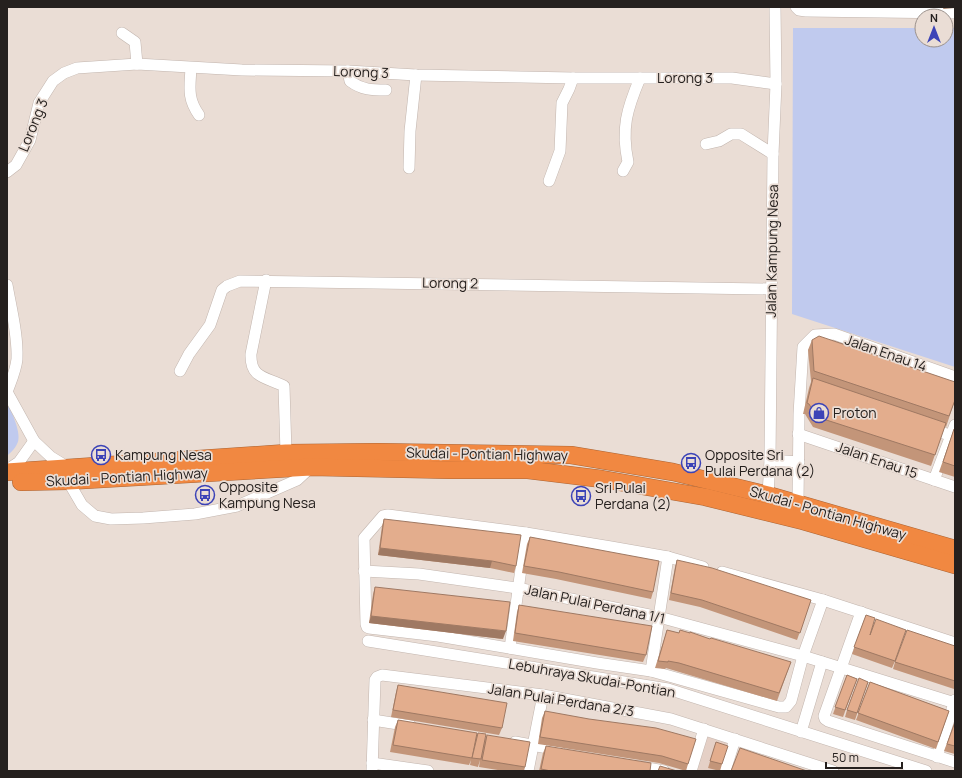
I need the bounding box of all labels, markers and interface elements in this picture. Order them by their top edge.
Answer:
north arrow [914,8,954,48]
text: N [930,10,938,25]
street label: Lorong 3 [333,61,389,82]
street label: Lorong 3 [657,68,713,87]
street label: Lorong 3 [13,95,52,154]
street label: Jalan Kampung Nesa [761,184,782,318]
street label: Lorong 2 [422,273,478,292]
street label: Jalan Enau 14 [843,330,930,375]
shop icon: Proton [808,402,830,424]
place label: Proton [833,403,877,422]
street label: Jalan Enau 15 [834,437,921,482]
street label: Skudai - Pontian Highway [406,443,569,464]
bus stop icon: Kampung Nesa [90,444,112,466]
place label: Kampung Nesa [115,445,212,464]
place label: Opposite Sri Pulai Perdana (2) [705,445,815,480]
bus stop icon: Opposite Sri Pulai Perdana (2) [680,452,702,474]
street label: Skudai - Pontian Highway [46,463,209,490]
place label: Opposite Kampung Nesa [219,477,316,512]
place label: Sri Pulai Perdana (2) [595,478,671,513]
street label: Skudai - Pontian Highway [748,481,909,544]
bus stop icon: Opposite Kampung Nesa [194,484,216,506]
bus stop icon: Sri Pulai Perdana (2) [570,485,592,507]
street label: Jalan Pulai Perdana 1/1 [523,579,667,628]
street label: Lebuhraya Skudai-Pontian [507,653,677,702]
street label: Jalan Pulai Perdana 2/3 [487,679,636,720]
scale bar [826,744,902,770]
text: 50 m [832,749,859,766]

